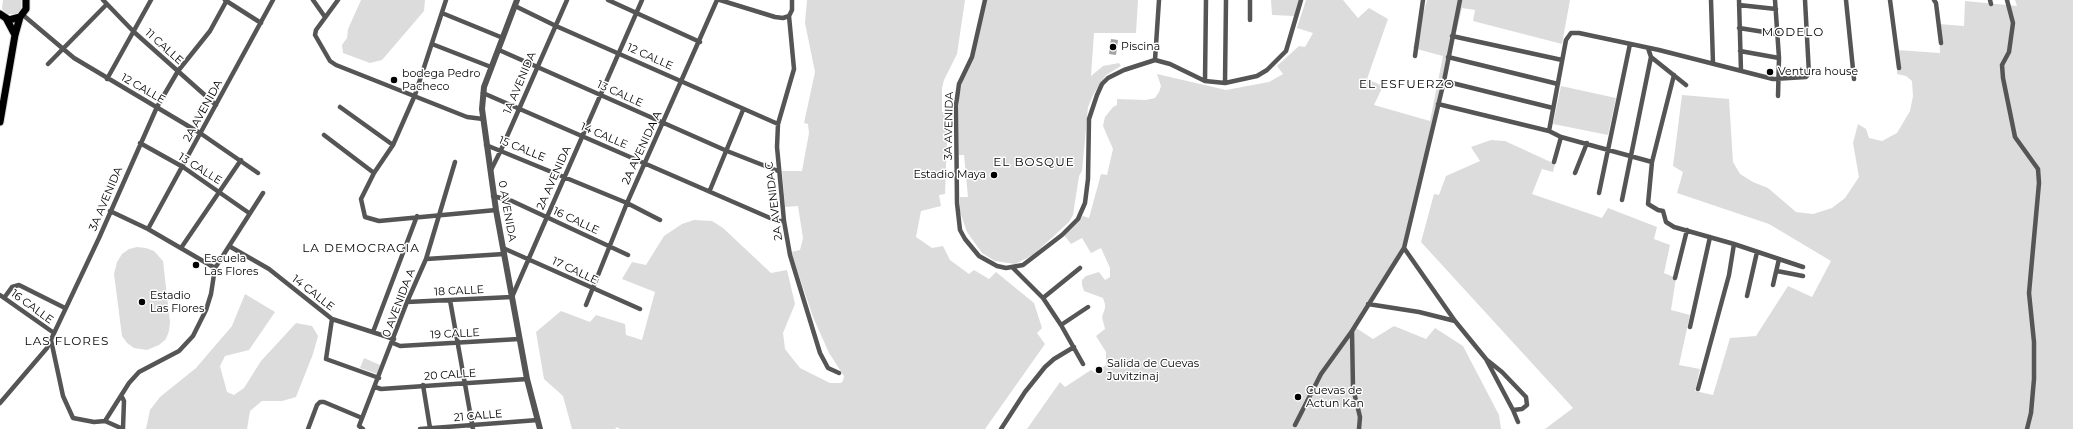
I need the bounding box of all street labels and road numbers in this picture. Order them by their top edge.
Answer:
street label: 11 CALLE [142,26,186,68]
street label: 12 CALLE [625,41,675,73]
street label: 1A AVENIDA [501,50,539,116]
street label: 12 CALLE [119,71,167,107]
street label: 2A AVENIDA [181,78,225,144]
street label: 13 CALLE [595,78,645,110]
street label: 3A AVENIDA [942,92,956,160]
street label: 2A AVENIDA A [619,109,665,187]
street label: 14 CALLE [578,120,630,152]
street label: 15 CALLE [497,134,547,164]
street label: 2A AVENIDA [534,144,574,212]
street label: 13 CALLE [176,150,224,188]
street label: 2A AVENIDA C [763,161,785,241]
street label: 3A AVENIDA [87,165,125,233]
street label: 0 AVENIDA [495,179,519,243]
street label: 16 CALLE [551,205,601,237]
street label: 17 CALLE [550,255,600,287]
street label: 0 AVENIDA A [380,267,418,339]
street label: 14 CALLE [289,272,337,314]
street label: 18 CALLE [434,283,484,299]
street label: 16 CALLE [8,287,56,327]
street label: 19 CALLE [430,326,480,342]
street label: 20 CALLE [424,367,476,383]
street label: 21 CALLE [453,407,503,425]

